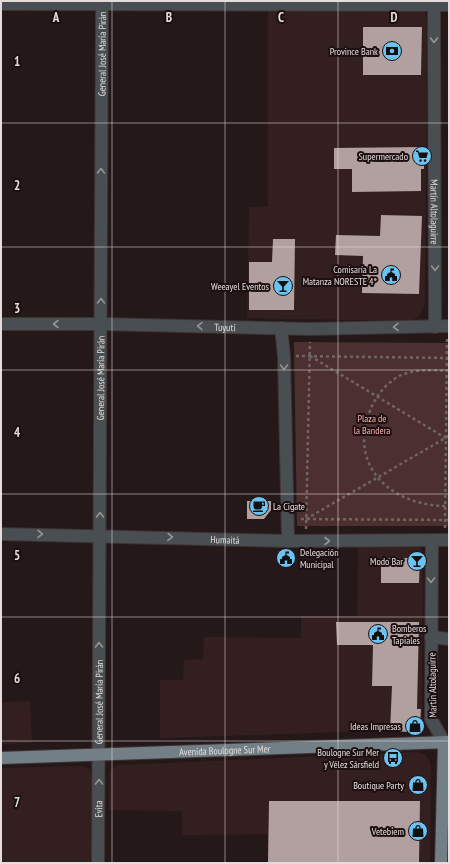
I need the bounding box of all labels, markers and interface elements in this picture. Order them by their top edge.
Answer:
text: A [52,9,60,26]
text: B [166,9,172,26]
text: C [278,9,284,26]
text: D [391,9,398,26]
street label: General José María Pirán [96,12,109,96]
one-way arrow [430,37,438,43]
bank icon: Province Bank [381,40,403,62]
place label: Province Bank [330,45,378,58]
text: 1 [14,53,20,70]
supermarket icon: Supermercado [411,145,433,167]
place label: Supermercado [359,150,408,163]
one-way arrow [97,168,105,174]
text: 2 [14,177,20,194]
street label: Martín Altolaguirre [428,179,441,245]
place label: Comisaría La Matanza NORESTE 4° [303,263,377,288]
public building icon: Comisaría La Matanza NORESTE 4° [380,264,402,286]
one-way arrow [431,265,439,271]
bar icon: Weeayel Eventos [272,275,294,297]
place label: Weeayel Eventos [211,280,270,293]
one-way arrow [97,298,105,304]
text: 3 [14,300,20,317]
one-way arrow [53,320,59,328]
street label: Tuyutí [214,321,236,334]
one-way arrow [197,322,203,330]
one-way arrow [393,323,399,332]
street label: General José María Pirán [94,336,107,420]
one-way arrow [280,364,289,370]
park label: Plaza de la Bandera [354,412,390,437]
text: 4 [14,424,21,441]
cafe icon: La Cigate [248,495,270,517]
place label: La Cigate [273,500,305,513]
one-way arrow [96,512,104,518]
one-way arrow [37,530,43,538]
one-way arrow [167,533,173,541]
street label: Humaitá [210,533,240,547]
one-way arrow [324,537,330,545]
place label: Delegación Municipal [300,546,339,571]
text: 5 [14,547,20,564]
public building icon: Delegación Municipal [275,547,297,569]
bar icon: Modo Bar [406,550,428,572]
place label: Modo Bar [370,555,403,568]
one-way arrow [427,577,435,583]
place label: Bomberos Tapiales [392,622,427,647]
public building icon: Bomberos Tapiales [367,623,389,645]
one-way arrow [95,642,103,648]
street label: Martín Altolaguirre [425,652,440,718]
street label: General José María Pirán [93,660,106,744]
text: 6 [14,670,20,687]
shop icon: Ideas Impresas [404,715,426,737]
place label: Ideas Impresas [350,720,402,733]
street label: Avenida Boulogne Sur Mer [179,742,271,759]
place label: Boulogne Sur Mer y Vélez Sársfield [317,746,379,771]
bus stop icon: Boulogne Sur Mer y Vélez Sársfield [382,747,404,769]
shop icon: Boutique Party [407,774,429,796]
one-way arrow [95,779,103,785]
place label: Boutique Party [353,779,404,792]
text: 7 [14,794,20,811]
street label: Evita [92,800,105,818]
shop icon: Vetebiem [407,820,429,842]
place label: Vetebiem [371,825,404,838]

